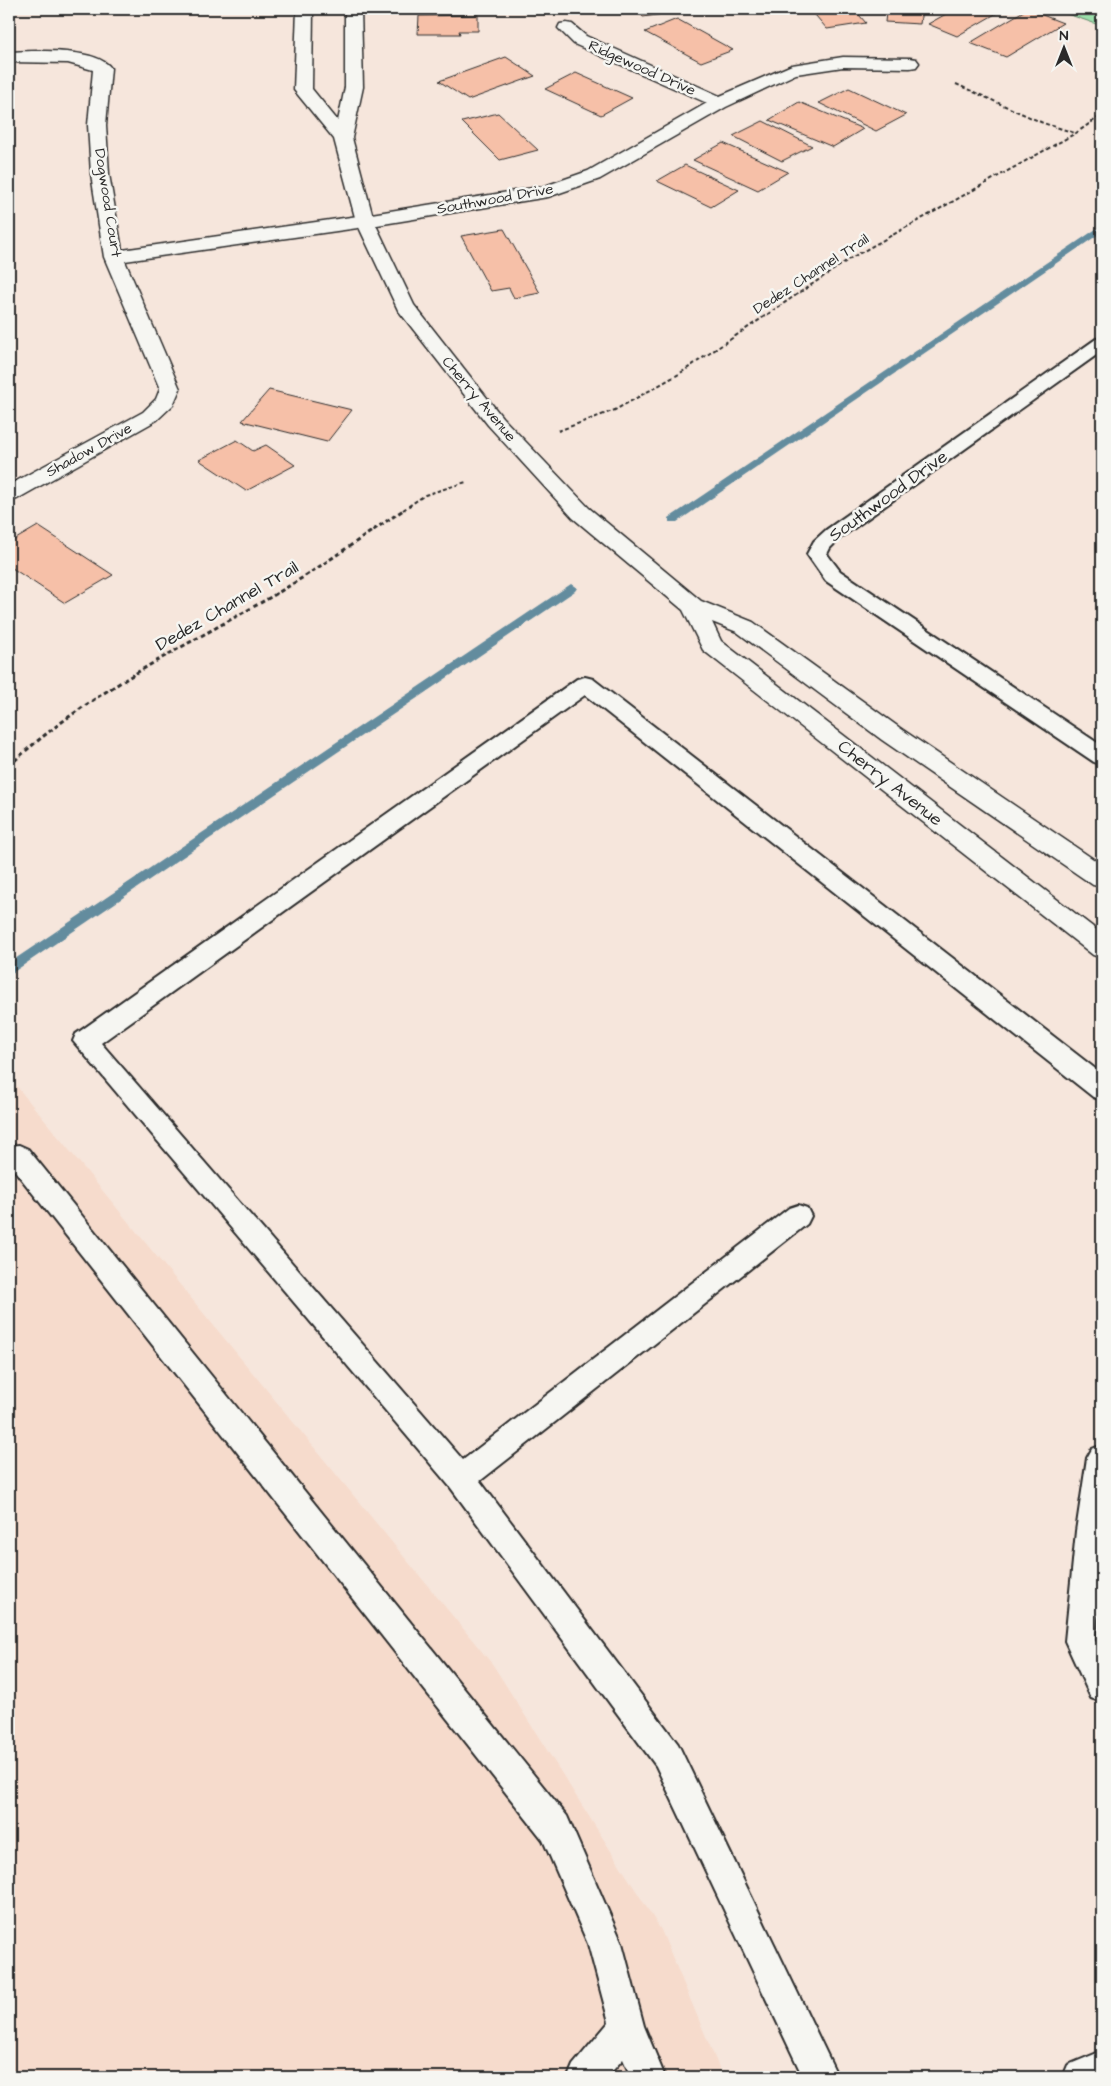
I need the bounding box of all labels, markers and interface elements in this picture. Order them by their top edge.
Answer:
north arrow [1038,22,1088,72]
text: N [1060,26,1069,46]
street label: Ridgewood Drive [585,35,699,102]
street label: Dogwood Court [88,147,127,259]
street label: Southwood Drive [435,178,555,220]
street label: Dedez Channel Trail [749,229,873,319]
street label: Cherry Avenue [436,352,521,447]
street label: Shadow Drive [42,418,136,482]
street label: Southwood Drive [823,444,953,548]
street label: Dedez Channel Trail [151,555,303,657]
street label: Cherry Avenue [832,734,948,833]

